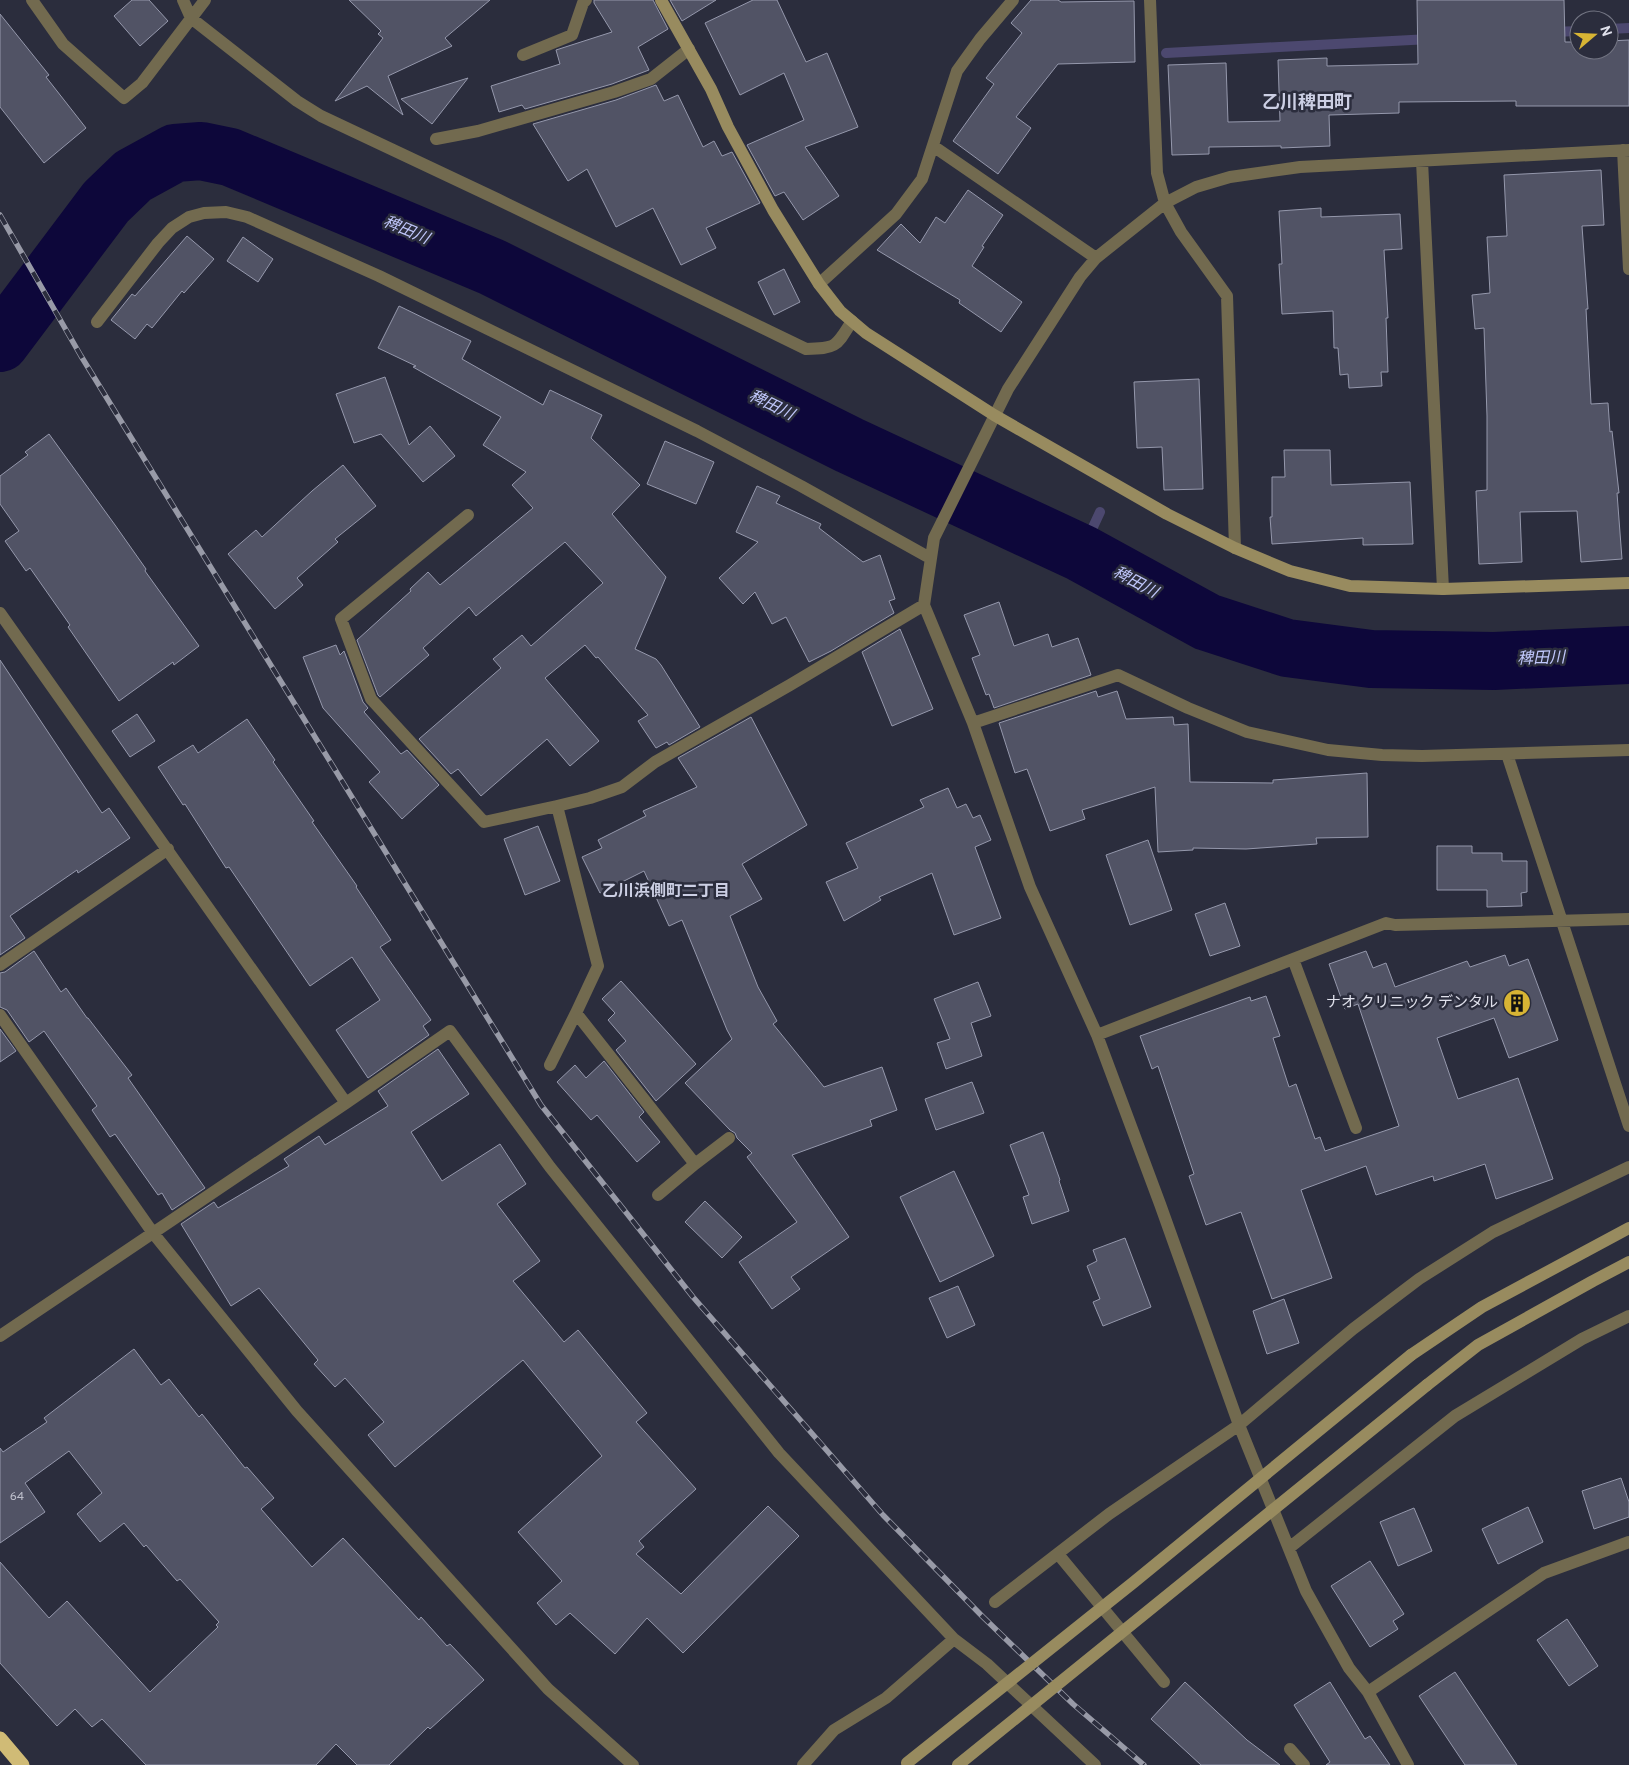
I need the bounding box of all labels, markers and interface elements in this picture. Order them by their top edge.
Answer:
north arrow [1569,10,1619,60]
text: N [1595,24,1615,39]
district label: 乙川稗田町 [1262,92,1352,115]
water label: 稗田川 [380,212,434,250]
water label: 稗田川 [745,386,799,426]
water label: 稗田川 [1109,563,1163,604]
water label: 稗田川 [1517,648,1567,670]
district label: 乙川浜側町二丁目 [602,881,730,902]
building icon: ナオ クリニック デンタル [1502,988,1532,1018]
place label: ナオ クリニック デンタル [1326,994,1498,1013]
house number: 64 [10,1489,24,1505]

